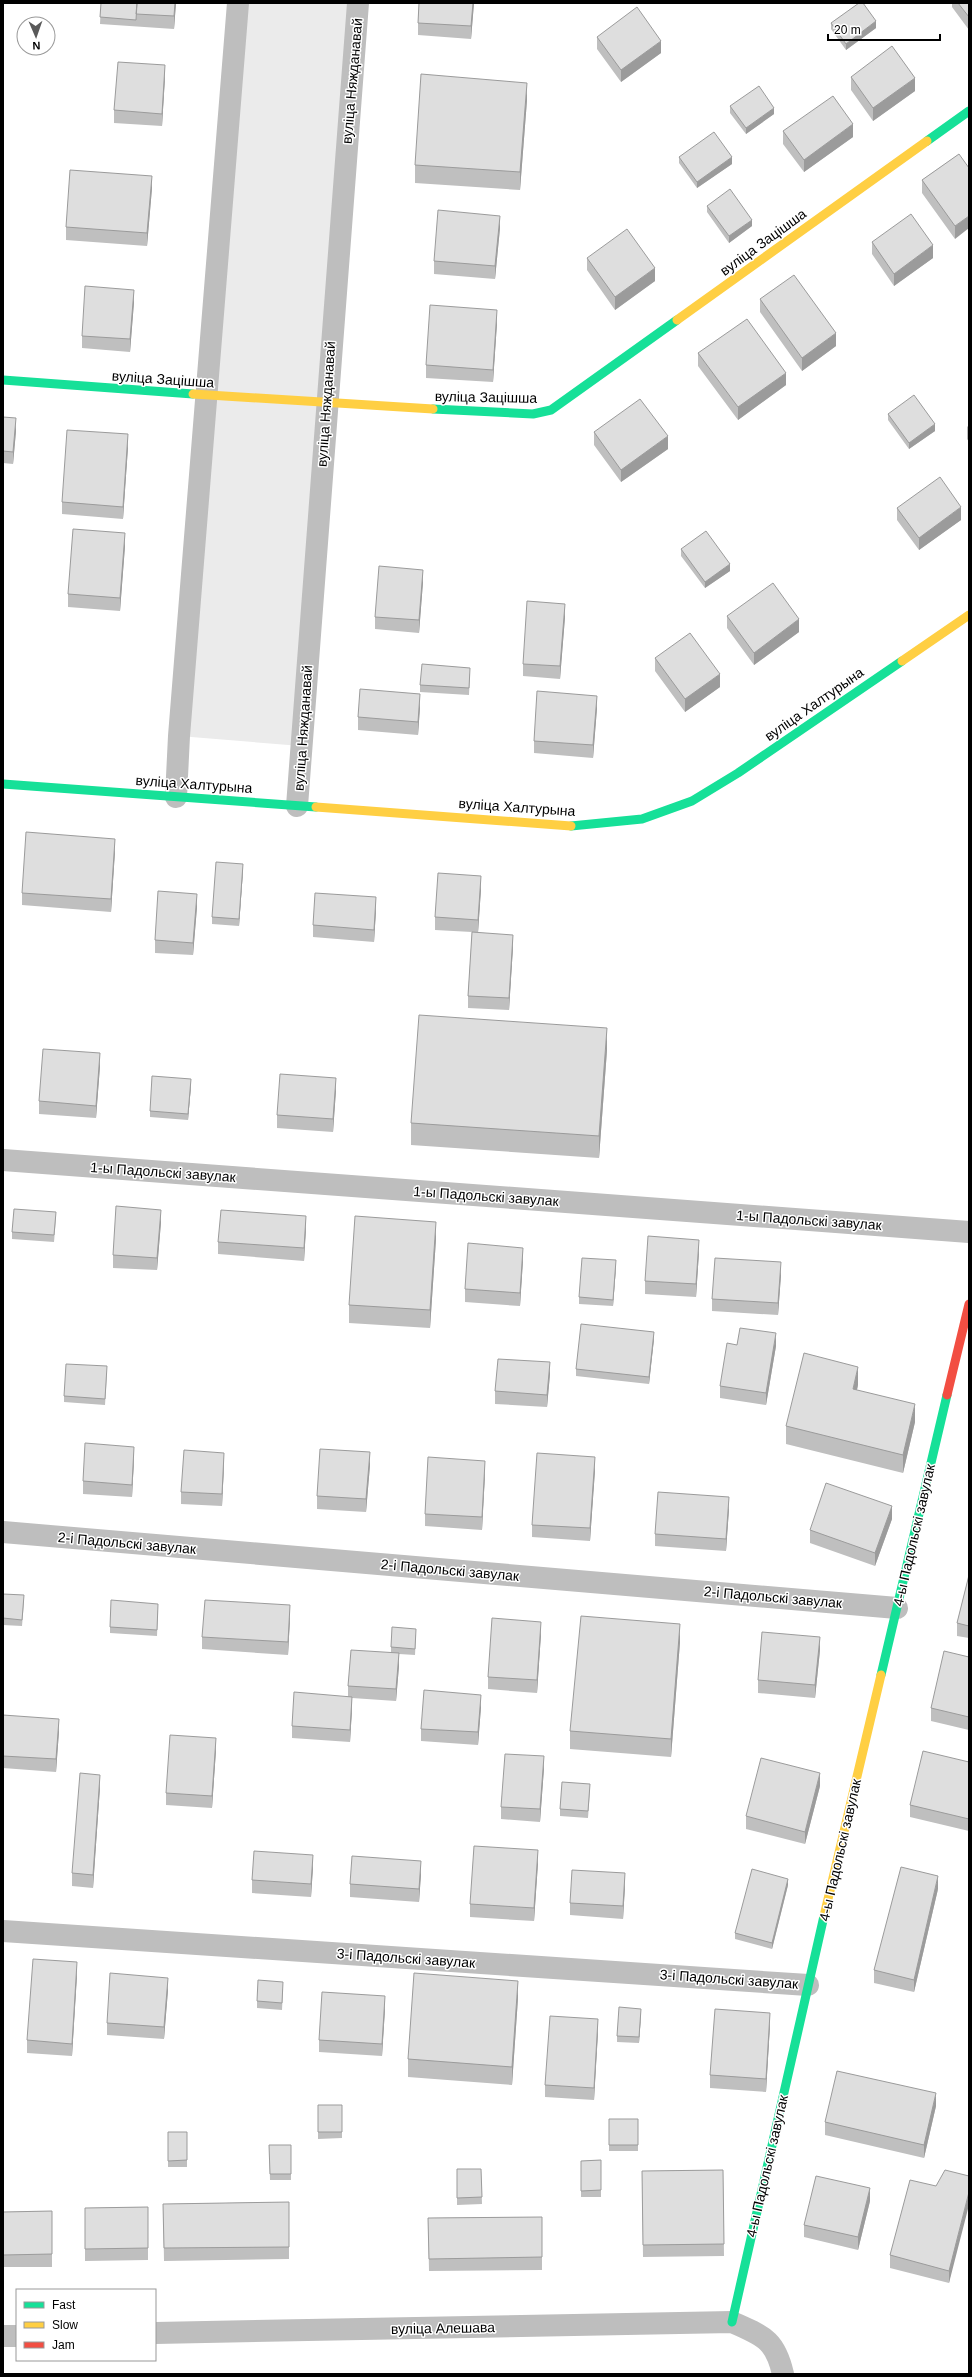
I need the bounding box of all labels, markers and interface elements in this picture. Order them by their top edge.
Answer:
north arrow [16,16,56,56]
scale bar [828,16,940,42]
street label: вуліца Няжданавай [339,17,365,145]
text: 20 m [834,23,861,37]
text: N [32,40,41,52]
street label: вуліца Зацішша [717,205,809,279]
street label: вуліца Няжданавай [314,340,338,468]
street label: вуліца Зацішша [111,367,215,391]
street label: вуліца Зацішша [435,388,538,406]
street label: вуліца Няжданавай [291,664,315,792]
street label: вуліца Халтурына [762,664,867,744]
street label: вуліца Халтурына [135,772,253,796]
street label: вуліца Халтурына [458,795,576,819]
street label: 1-ы Падольскі завулак [90,1159,237,1185]
street label: 1-ы Падольскі завулак [413,1183,560,1209]
street label: 1-ы Падольскі завулак [736,1207,883,1233]
street label: 4-ы Падольскі завулак [890,1461,938,1608]
street label: 2-і Падольскі завулак [57,1529,198,1557]
street label: 2-і Падольскі завулак [380,1556,521,1584]
street label: 2-і Падольскі завулак [703,1583,844,1611]
street label: 4-ы Падольскі завулак [816,1776,864,1923]
street label: 3-і Падольскі завулак [336,1945,477,1971]
street label: 3-і Падольскі завулак [659,1966,800,1992]
street label: 4-ы Падольскі завулак [743,2092,791,2239]
legend [16,2289,156,2361]
text: Fast [52,2298,76,2312]
text: Slow [52,2318,78,2332]
street label: вуліца Алешава [391,2319,495,2337]
text: Jam [52,2338,75,2352]

